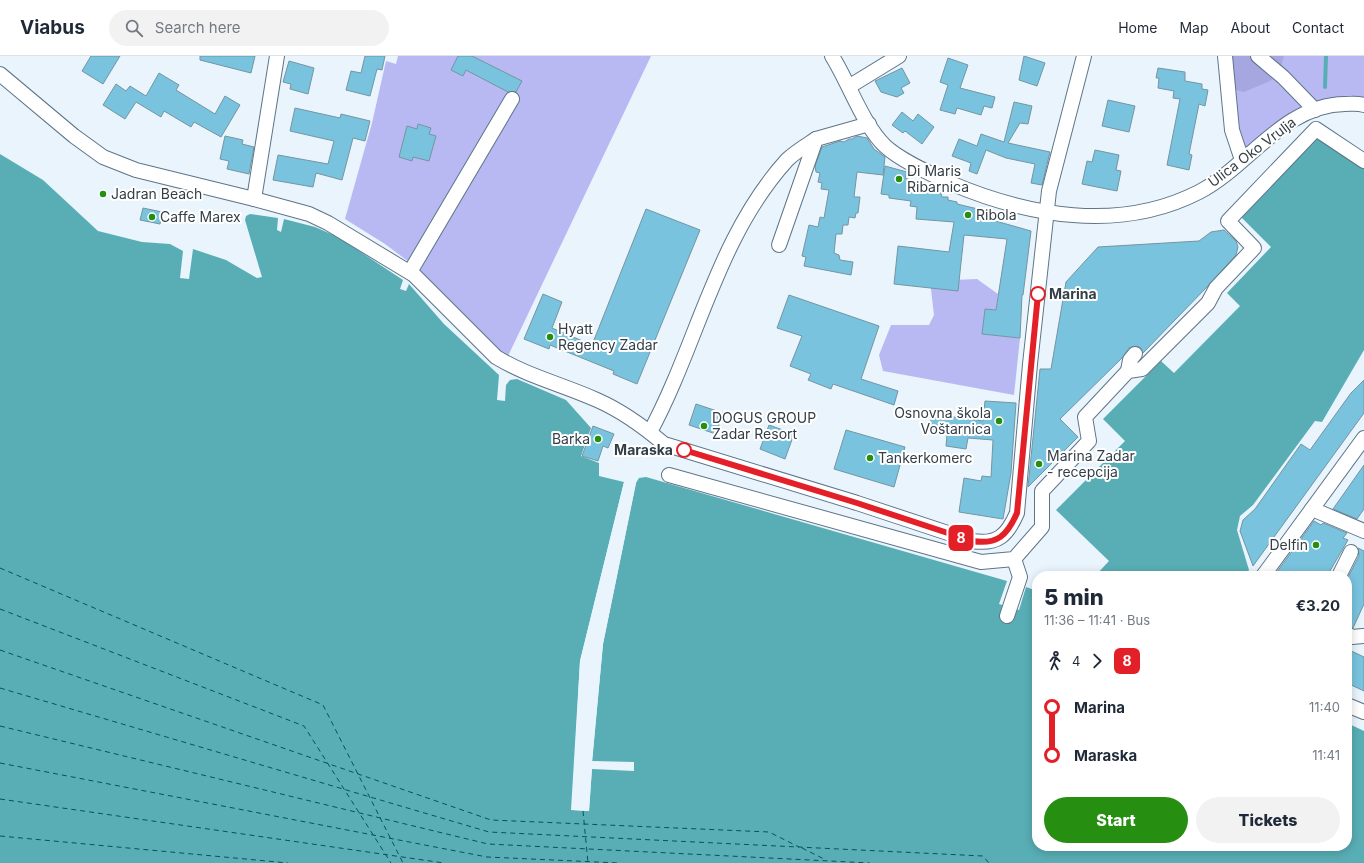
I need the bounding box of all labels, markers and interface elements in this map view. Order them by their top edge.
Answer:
search box [109,10,389,46]
text: Viabus [20,16,85,39]
icon: search [123,17,145,39]
text: Search here [155,18,241,37]
text: Home [1118,19,1157,36]
text: Map [1179,19,1209,36]
text: About [1231,19,1270,36]
text: Contact [1292,19,1344,36]
street label: Ulica Oko Vrulja [1204,113,1299,190]
place label: Di Maris Ribarnica [907,162,969,195]
marker: Di Maris Ribarnica [894,174,904,184]
place label: Jadran Beach [111,185,202,202]
marker: Jadran Beach [98,189,108,199]
place label: Ribola [976,206,1017,223]
place label: Caffe Marex [160,208,241,225]
marker: Ribola [963,210,973,220]
marker: Caffe Marex [147,212,157,222]
place label: Marina [1049,285,1097,302]
marker: Marina [1030,286,1046,302]
place label: Hyatt Regency Zadar [558,320,658,353]
marker: Hyatt Regency Zadar [545,332,555,342]
place label: Osnovna škola Voštarnica [894,404,991,437]
place label: DOGUS GROUP Zadar Resort [712,409,816,442]
marker: Osnovna škola Voštarnica [994,416,1004,426]
marker: DOGUS GROUP Zadar Resort [699,421,709,431]
place label: Barka [552,430,590,447]
marker: Barka [593,434,603,444]
place label: Maraska [614,441,673,458]
marker: Maraska [676,442,692,458]
place label: Marina Zadar - recepcija [1047,447,1135,480]
place label: Tankerkomerc [878,449,972,466]
marker: Tankerkomerc [865,453,875,463]
marker: Marina Zadar - recepcija [1034,459,1044,469]
line badge: 8 [948,525,974,551]
text: 8 [956,529,966,546]
place label: Delfin [1270,536,1308,553]
marker: Delfin [1311,540,1321,550]
text: 5 min [1044,584,1104,610]
text: €3.20 [1296,596,1340,615]
text: 11:36 – 11:41 · Bus [1044,612,1150,628]
icon: walk [1044,650,1066,672]
icon: forward [1086,650,1108,672]
text: 8 [1122,652,1132,669]
text: 4 [1072,653,1080,669]
text: Marina [1074,698,1125,717]
text: 11:40 [1309,699,1340,715]
text: Maraska [1074,746,1137,765]
text: 11:41 [1312,747,1340,763]
button: Start [1044,797,1188,843]
button: Tickets [1196,797,1340,843]

